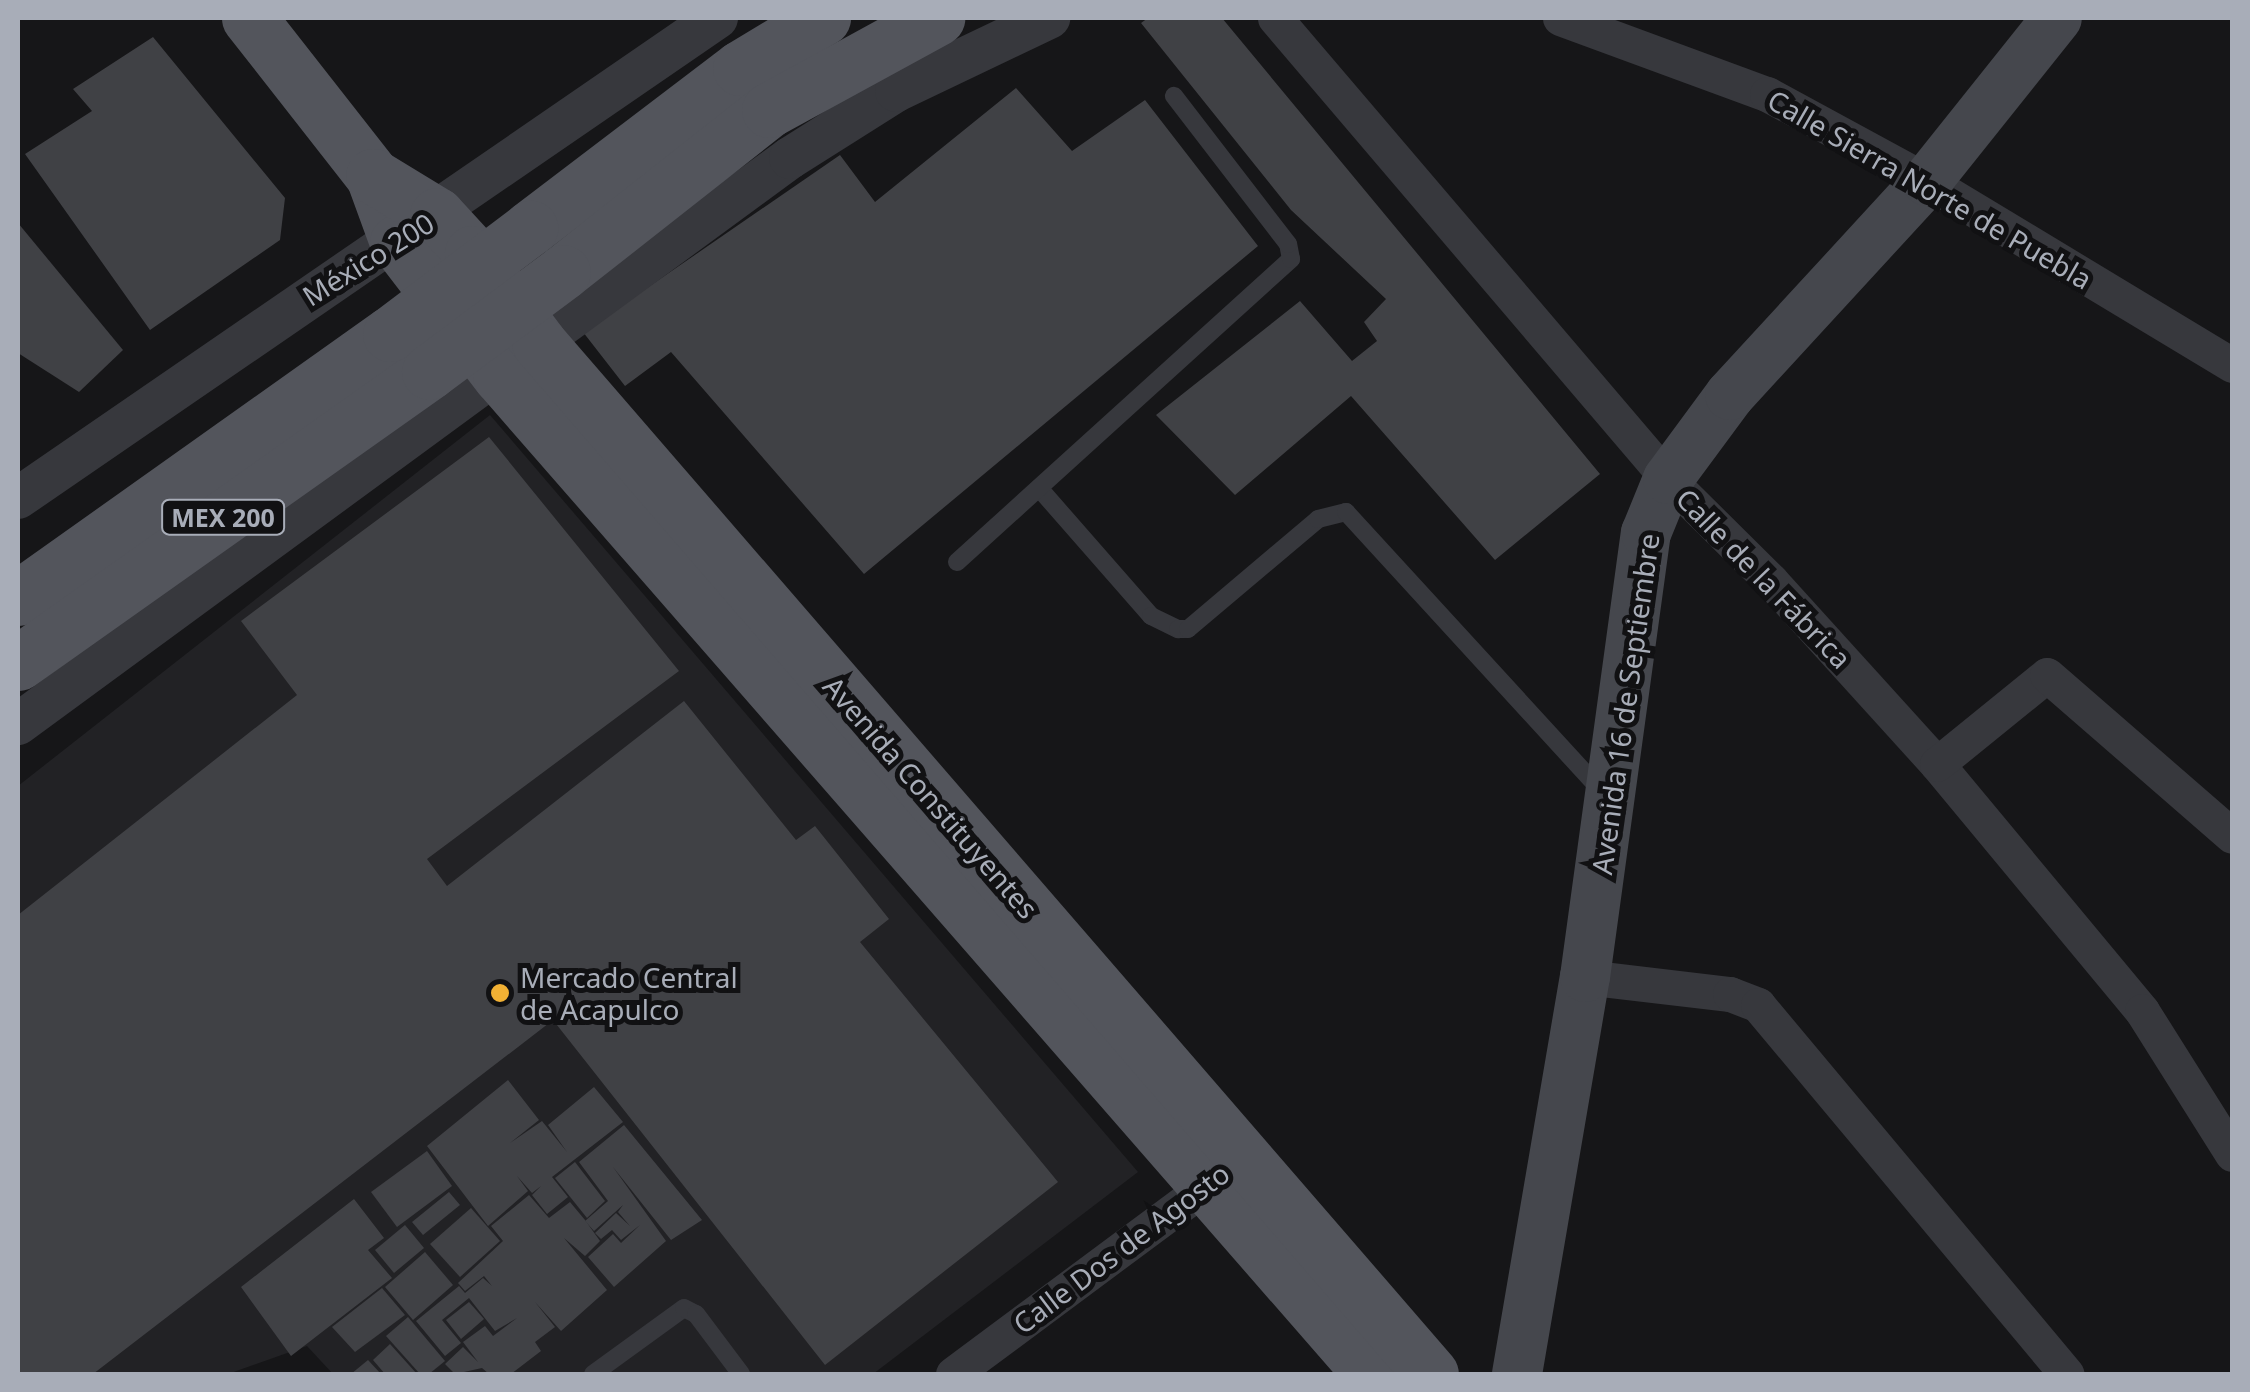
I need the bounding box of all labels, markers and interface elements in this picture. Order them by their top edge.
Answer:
street label: Calle Sierra Norte de Puebla [1762,82,2098,296]
street label: México 200 [296,205,440,313]
street label: Calle de la Fábrica [1670,481,1858,675]
road number: MEX 200 [160,497,286,537]
street label: Avenida 16 de Septiembre [1584,531,1666,877]
street label: Avenida Constituyentes [817,669,1045,925]
place label: Mercado Central de Acapulco [520,960,738,1026]
marker: Mercado Central de Acapulco [489,982,511,1004]
street label: Calle Dos de Agosto [1006,1156,1236,1340]

